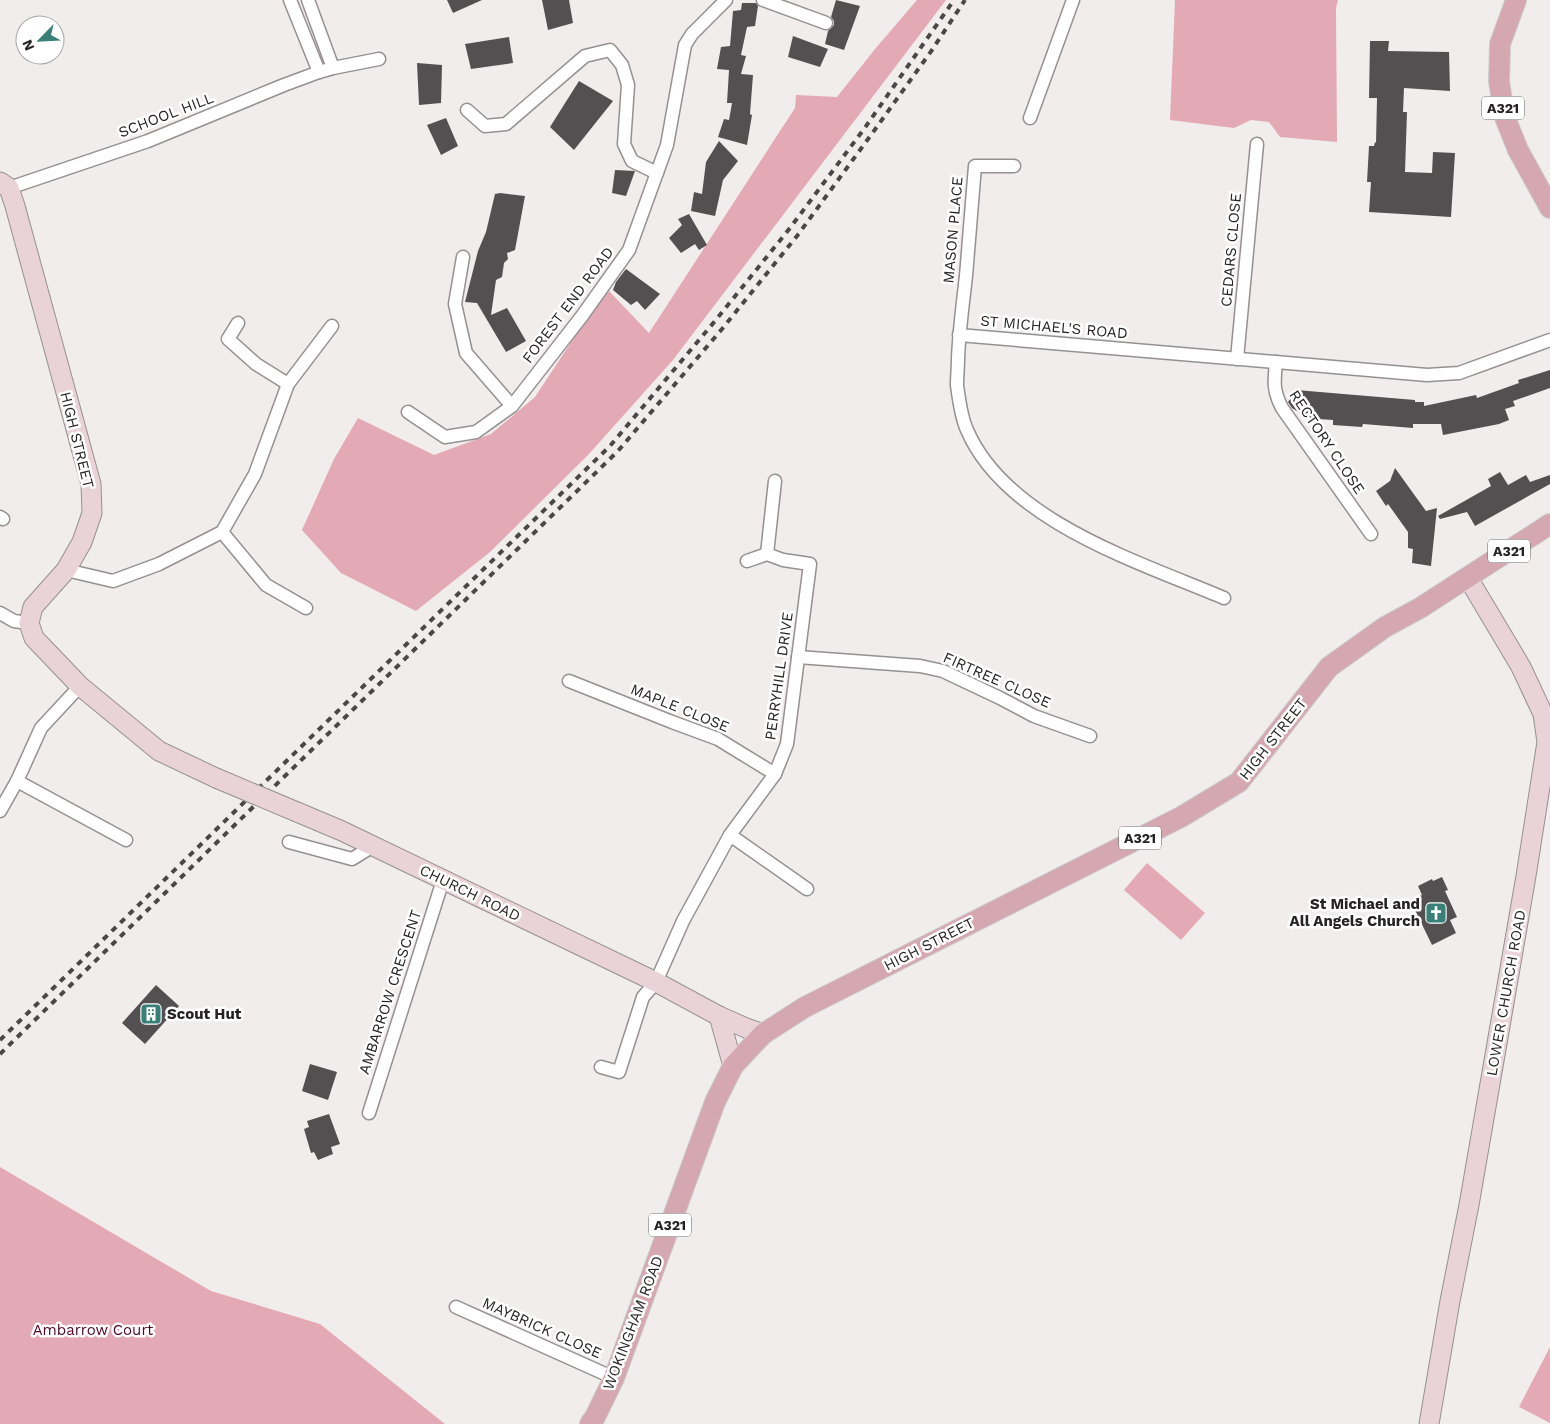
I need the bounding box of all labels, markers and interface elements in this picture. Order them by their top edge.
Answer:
north arrow [15,15,65,65]
text: N [19,37,38,53]
street label: SCHOOL HILL [116,89,216,141]
road number: A321 [1482,96,1524,120]
street label: MASON PLACE [939,176,967,284]
street label: CEDARS CLOSE [1217,192,1245,308]
street label: FOREST END ROAD [518,243,618,367]
street label: ST MICHAEL'S ROAD [980,312,1128,342]
street label: RECTORY CLOSE [1286,387,1368,497]
street label: HIGH STREET [56,390,98,490]
road number: A321 [1488,540,1530,562]
street label: PERRYHILL DRIVE [761,611,797,741]
street label: FIRTREE CLOSE [940,648,1054,712]
street label: MAPLE CLOSE [628,680,732,736]
street label: HIGH STREET [1235,695,1311,783]
road number: A321 [1119,826,1161,850]
street label: CHURCH ROAD [417,861,523,925]
place label: St Michael and All Angels Church [1290,895,1420,930]
church icon: St Michael and All Angels Church [1424,901,1448,925]
street label: AMBARROW CRESCENT [355,908,425,1076]
street label: LOWER CHURCH ROAD [1483,908,1529,1078]
street label: HIGH STREET [881,914,977,974]
building icon: Scout Hut [139,1002,163,1026]
place label: Scout Hut [167,1005,242,1023]
road number: A321 [649,1214,691,1236]
street label: WOKINGHAM ROAD [599,1253,667,1393]
street label: MAYBRICK CLOSE [480,1294,604,1362]
park label: Ambarrow Court [33,1321,154,1339]

